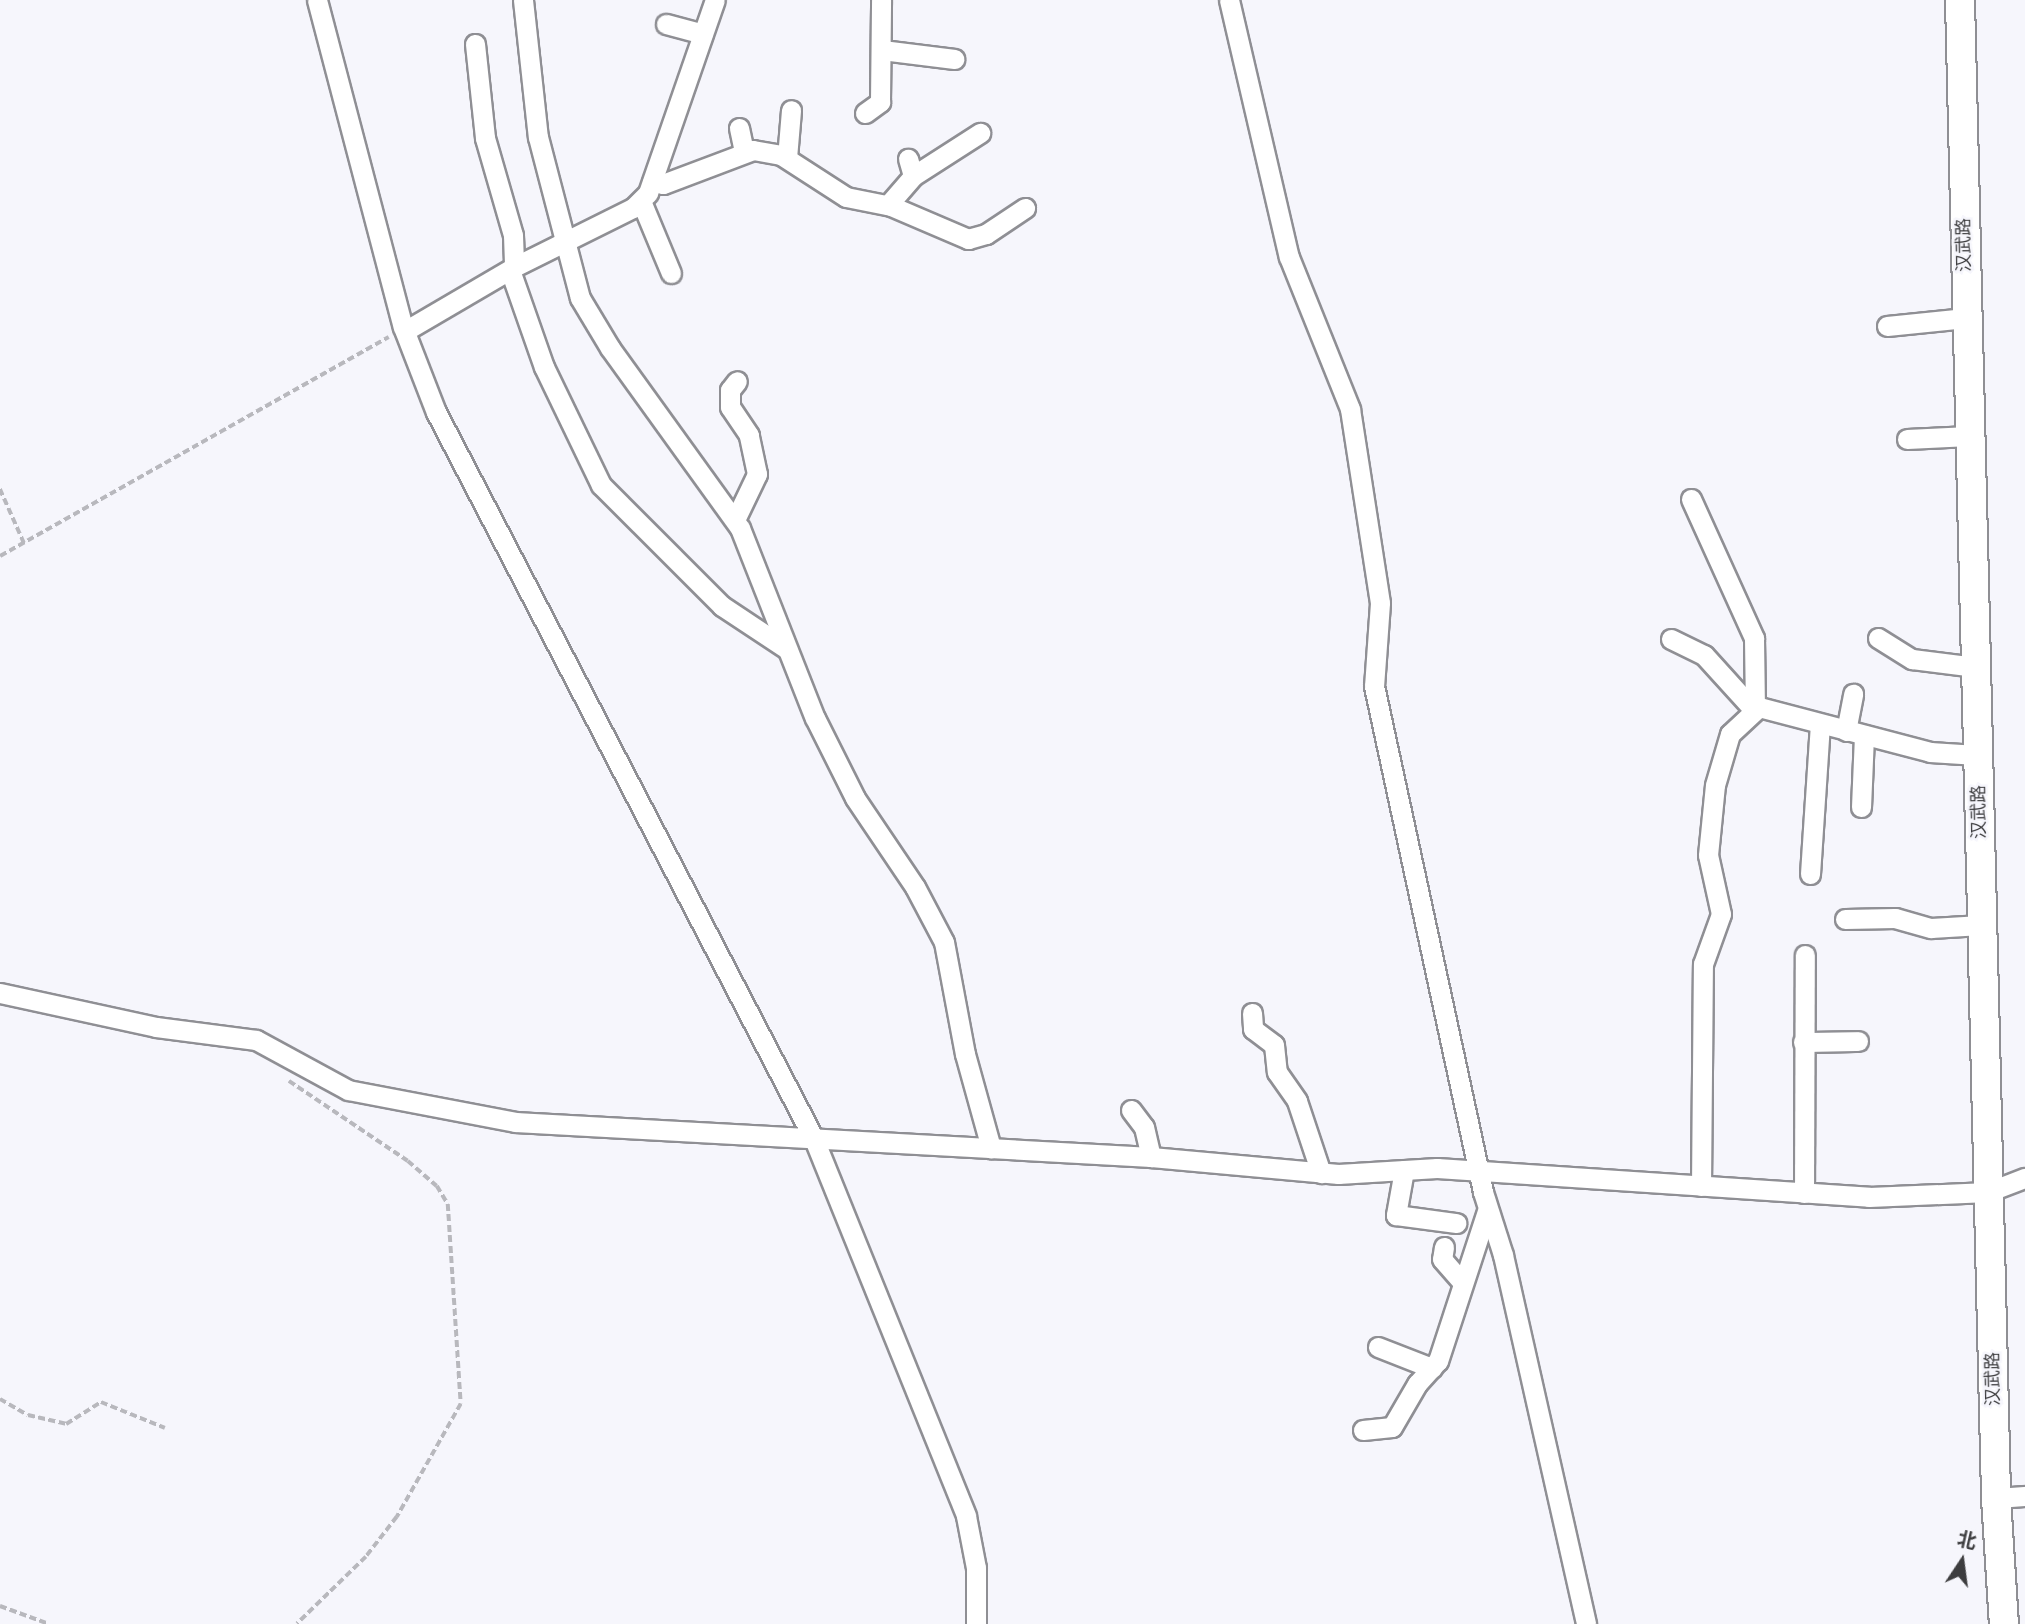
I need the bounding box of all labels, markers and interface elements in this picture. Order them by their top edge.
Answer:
street label: 汉武路 [1953,218,1975,272]
street label: 汉武路 [1968,785,1990,839]
street label: 汉武路 [1982,1352,2004,1406]
north arrow [1927,1526,1997,1596]
text: 北 [1955,1526,1979,1555]

